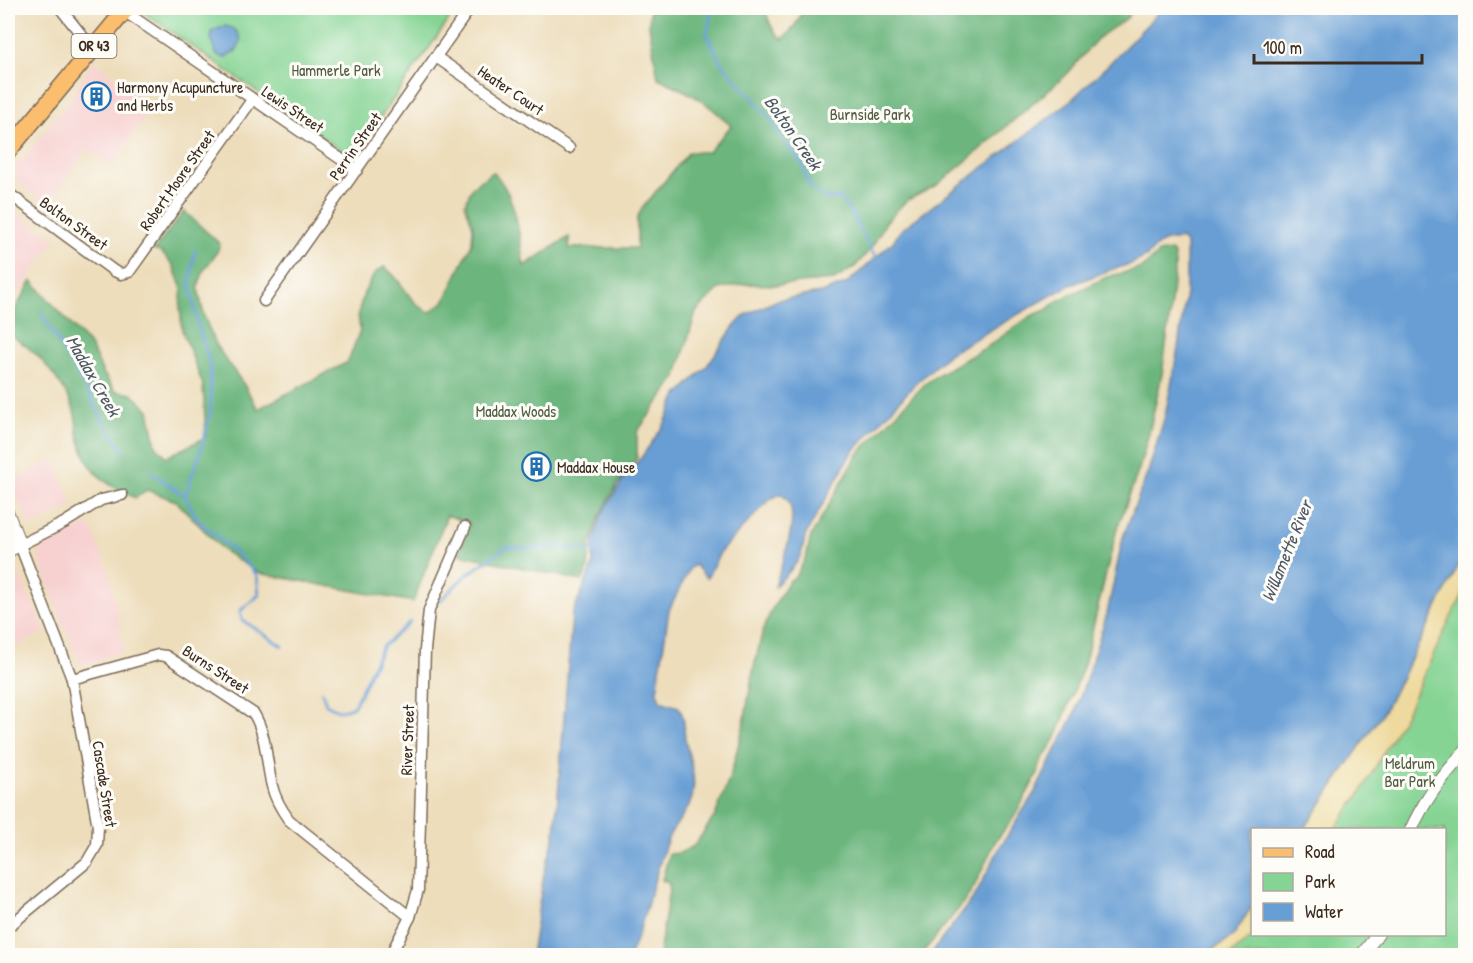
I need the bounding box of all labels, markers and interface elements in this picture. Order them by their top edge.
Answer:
scale bar [1254,27,1422,65]
road number: OR 43 [72,34,116,58]
text: 100 m [1263,35,1302,60]
park label: Hammerle Park [291,59,381,81]
street label: Heater Court [474,60,549,120]
place label: Harmony Acupuncture and Herbs [117,76,244,116]
building icon: Harmony Acupuncture and Herbs [80,80,112,112]
street label: Lewis Street [258,80,329,138]
water label: Bolton Creek [759,91,829,176]
park label: Burnside Park [830,103,911,125]
street label: Perrin Street [324,107,387,184]
street label: Robert Moore Street [134,125,220,235]
street label: Bolton Street [36,191,113,255]
water label: Maddax Creek [60,331,127,422]
park label: Maddax Woods [476,400,556,422]
building icon: Maddax House [520,451,552,483]
place label: Maddax House [557,456,636,478]
water label: Willamette River [1255,495,1319,605]
street label: Burns Street [179,639,254,699]
street label: River Street [395,704,419,776]
street label: Cascade Street [87,739,123,829]
park label: Meldrum Bar Park [1385,752,1436,792]
legend [1251,828,1446,936]
text: Road [1305,839,1335,864]
text: Park [1305,869,1336,894]
text: Water [1305,899,1343,924]

